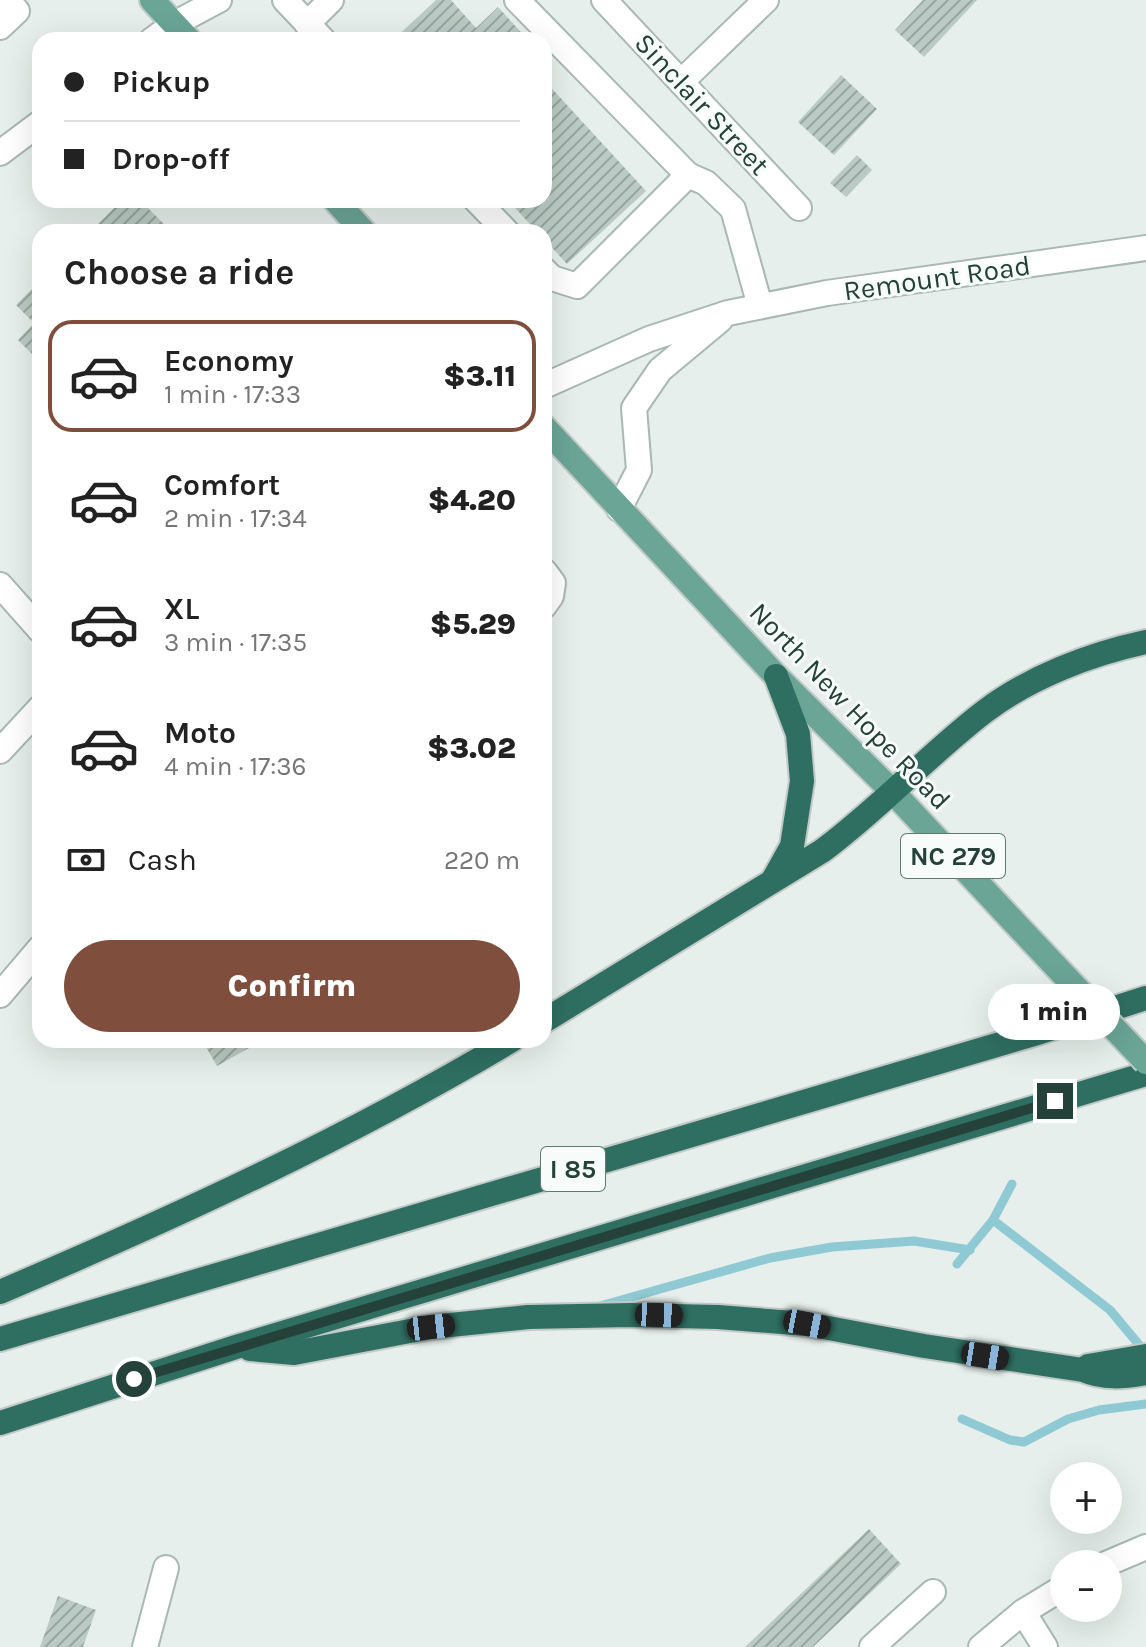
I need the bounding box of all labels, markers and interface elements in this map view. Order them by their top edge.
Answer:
street label: Sinclair Street [628,26,776,182]
text: Pickup [112,64,210,100]
text: Drop-off [112,141,230,177]
street label: Remount Road [841,249,1033,307]
text: Choose a ride [64,251,294,293]
icon: car [68,340,140,412]
text: Economy [164,343,294,379]
text: $3.11 [443,358,516,394]
text: 1 min · 17:33 [164,379,301,410]
icon: car [68,464,140,536]
text: Comfort [164,467,280,503]
text: $4.20 [428,482,516,518]
text: 2 min · 17:34 [164,503,307,534]
icon: car [68,588,140,660]
text: XL [164,591,199,627]
street label: North New Hope Road [743,596,957,816]
text: $5.29 [430,606,516,642]
text: 3 min · 17:35 [164,627,307,658]
icon: car [68,712,140,784]
text: Moto [164,715,236,751]
text: $3.02 [427,730,516,766]
text: 4 min · 17:36 [164,751,306,782]
road number: NC 279 [901,834,1005,878]
icon: cash [64,838,108,882]
text: Cash [128,842,197,878]
text: 220 m [444,845,520,876]
button: Confirm [64,940,520,1032]
callout: 1 min [989,985,1121,1041]
text: 1 min [1020,996,1088,1027]
route end [1037,1083,1073,1119]
road number: I 85 [541,1147,605,1191]
car [635,1302,683,1328]
car [781,1308,833,1340]
car [406,1313,456,1341]
car [959,1340,1011,1372]
route start [116,1361,152,1397]
map controls [1050,1462,1122,1622]
button: + [1050,1462,1122,1534]
button: − [1050,1550,1122,1622]

